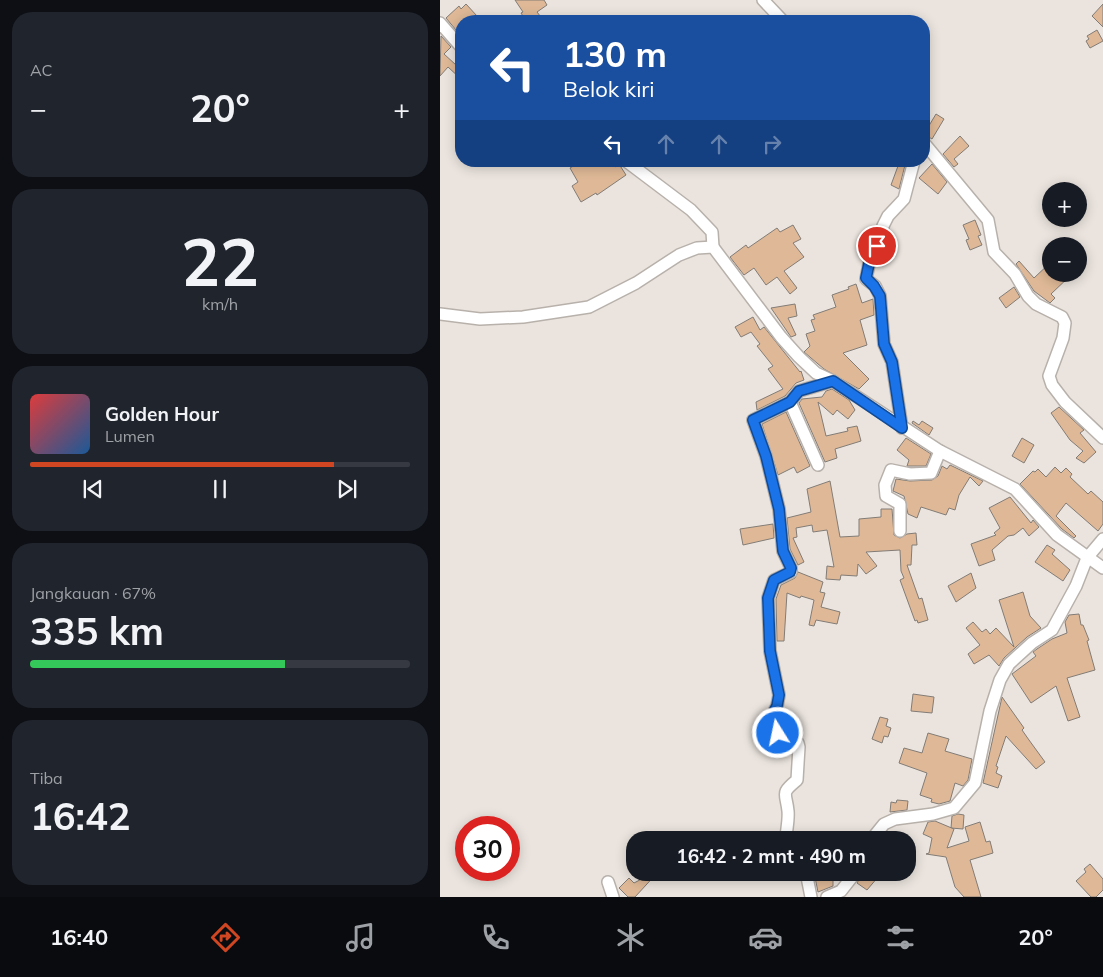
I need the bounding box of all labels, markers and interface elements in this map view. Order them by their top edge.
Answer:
text: 130 m [563,32,667,76]
icon: left [480,35,545,100]
text: AC [30,60,53,80]
text: Belok kiri [563,75,655,103]
text: 20° [190,84,250,132]
text: − [30,91,47,126]
text: + [393,91,410,126]
icon: left [599,130,627,158]
icon: ahead [652,130,680,158]
icon: ahead [705,130,733,158]
icon: right [758,130,786,158]
map controls [1042,182,1087,282]
button: + [1042,182,1087,227]
text: 22 [181,221,259,302]
pin [856,225,898,267]
icon: arrive [863,232,891,260]
button: − [1042,237,1087,282]
text: km/h [202,294,238,314]
text: Golden Hour [105,402,219,426]
text: Lumen [105,426,155,446]
icon: previous [79,475,107,503]
icon: pause [206,475,234,503]
icon: next [333,475,361,503]
text: Jangkauan · 67% [30,583,156,603]
text: 335 km [30,607,164,655]
position arrow [751,706,803,758]
text: Tiba [30,768,63,788]
text: 16:42 [30,792,131,840]
speed limit sign: 30 [455,816,520,881]
text: 16:42 · 2 mnt · 490 m [676,844,866,868]
icon: directions [208,920,243,955]
icon: music [343,920,378,955]
icon: phone [478,920,513,955]
icon: climate [613,920,648,955]
icon: car [748,920,783,955]
icon: filters [883,920,918,955]
text: 16:40 [50,923,108,951]
text: 20° [1018,923,1053,951]

